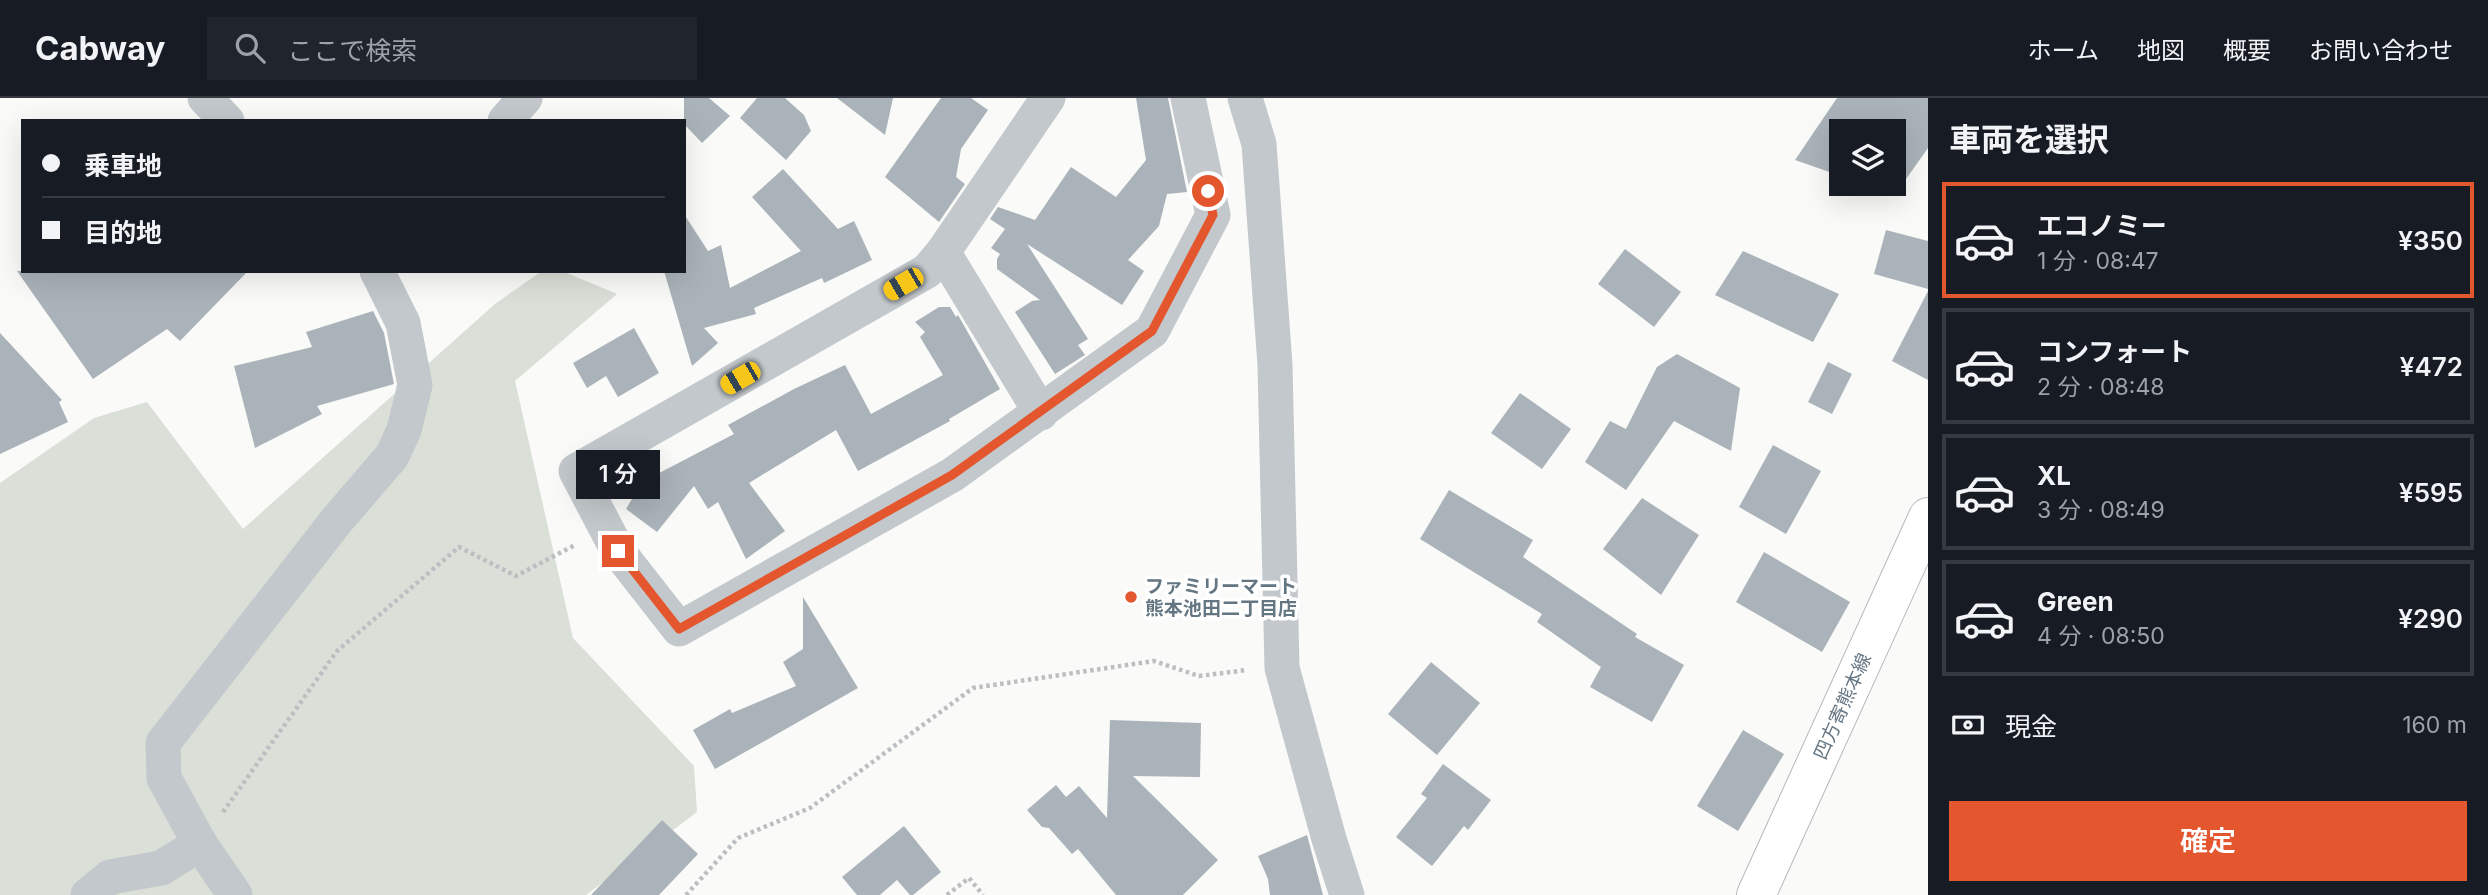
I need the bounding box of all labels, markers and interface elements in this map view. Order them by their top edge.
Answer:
search box [207,17,697,80]
text: Cabway [35,28,165,68]
icon: search [231,29,269,67]
text: ここで検索 [287,35,417,66]
text: ホーム [2028,36,2099,65]
text: 地図 [2137,36,2185,65]
text: 概要 [2223,36,2271,65]
text: お問い合わせ [2309,36,2453,65]
map controls [1829,119,1906,196]
button: layers [1829,119,1906,196]
text: 車両を選択 [1949,120,2109,159]
text: 乗車地 [84,150,162,181]
route start [1192,175,1224,207]
icon: car [1953,209,2016,272]
text: エコノミー [2037,210,2167,241]
text: 目的地 [84,217,162,248]
text: ¥350 [2398,225,2463,256]
text: 1 分 · 08:47 [2037,247,2159,275]
car [880,264,927,304]
icon: car [1953,335,2016,398]
text: コンフォート [2037,336,2192,367]
text: ¥472 [2400,351,2463,382]
car [717,358,764,398]
text: 2 分 · 08:48 [2037,373,2165,401]
callout: 1 分 [576,449,660,498]
text: 1 分 [599,460,637,488]
text: XL [2037,460,2071,491]
icon: car [1953,461,2016,524]
text: ¥595 [2399,477,2463,508]
text: 3 分 · 08:49 [2037,496,2165,524]
route end [602,535,634,567]
place label: ファミリーマート 熊本池田二丁目店 [1145,575,1297,620]
text: Green [2037,586,2114,617]
icon: car [1953,587,2016,650]
marker: ファミリーマート 熊本池田二丁目店 [1123,589,1139,605]
text: ¥290 [2398,603,2463,634]
text: 4 分 · 08:50 [2037,622,2165,650]
street label: 四方寄熊本線 [1809,649,1876,763]
icon: cash [1949,706,1987,744]
text: 現金 [2005,711,2057,742]
text: 160 m [2402,711,2467,739]
button: 確定 [1949,801,2467,881]

